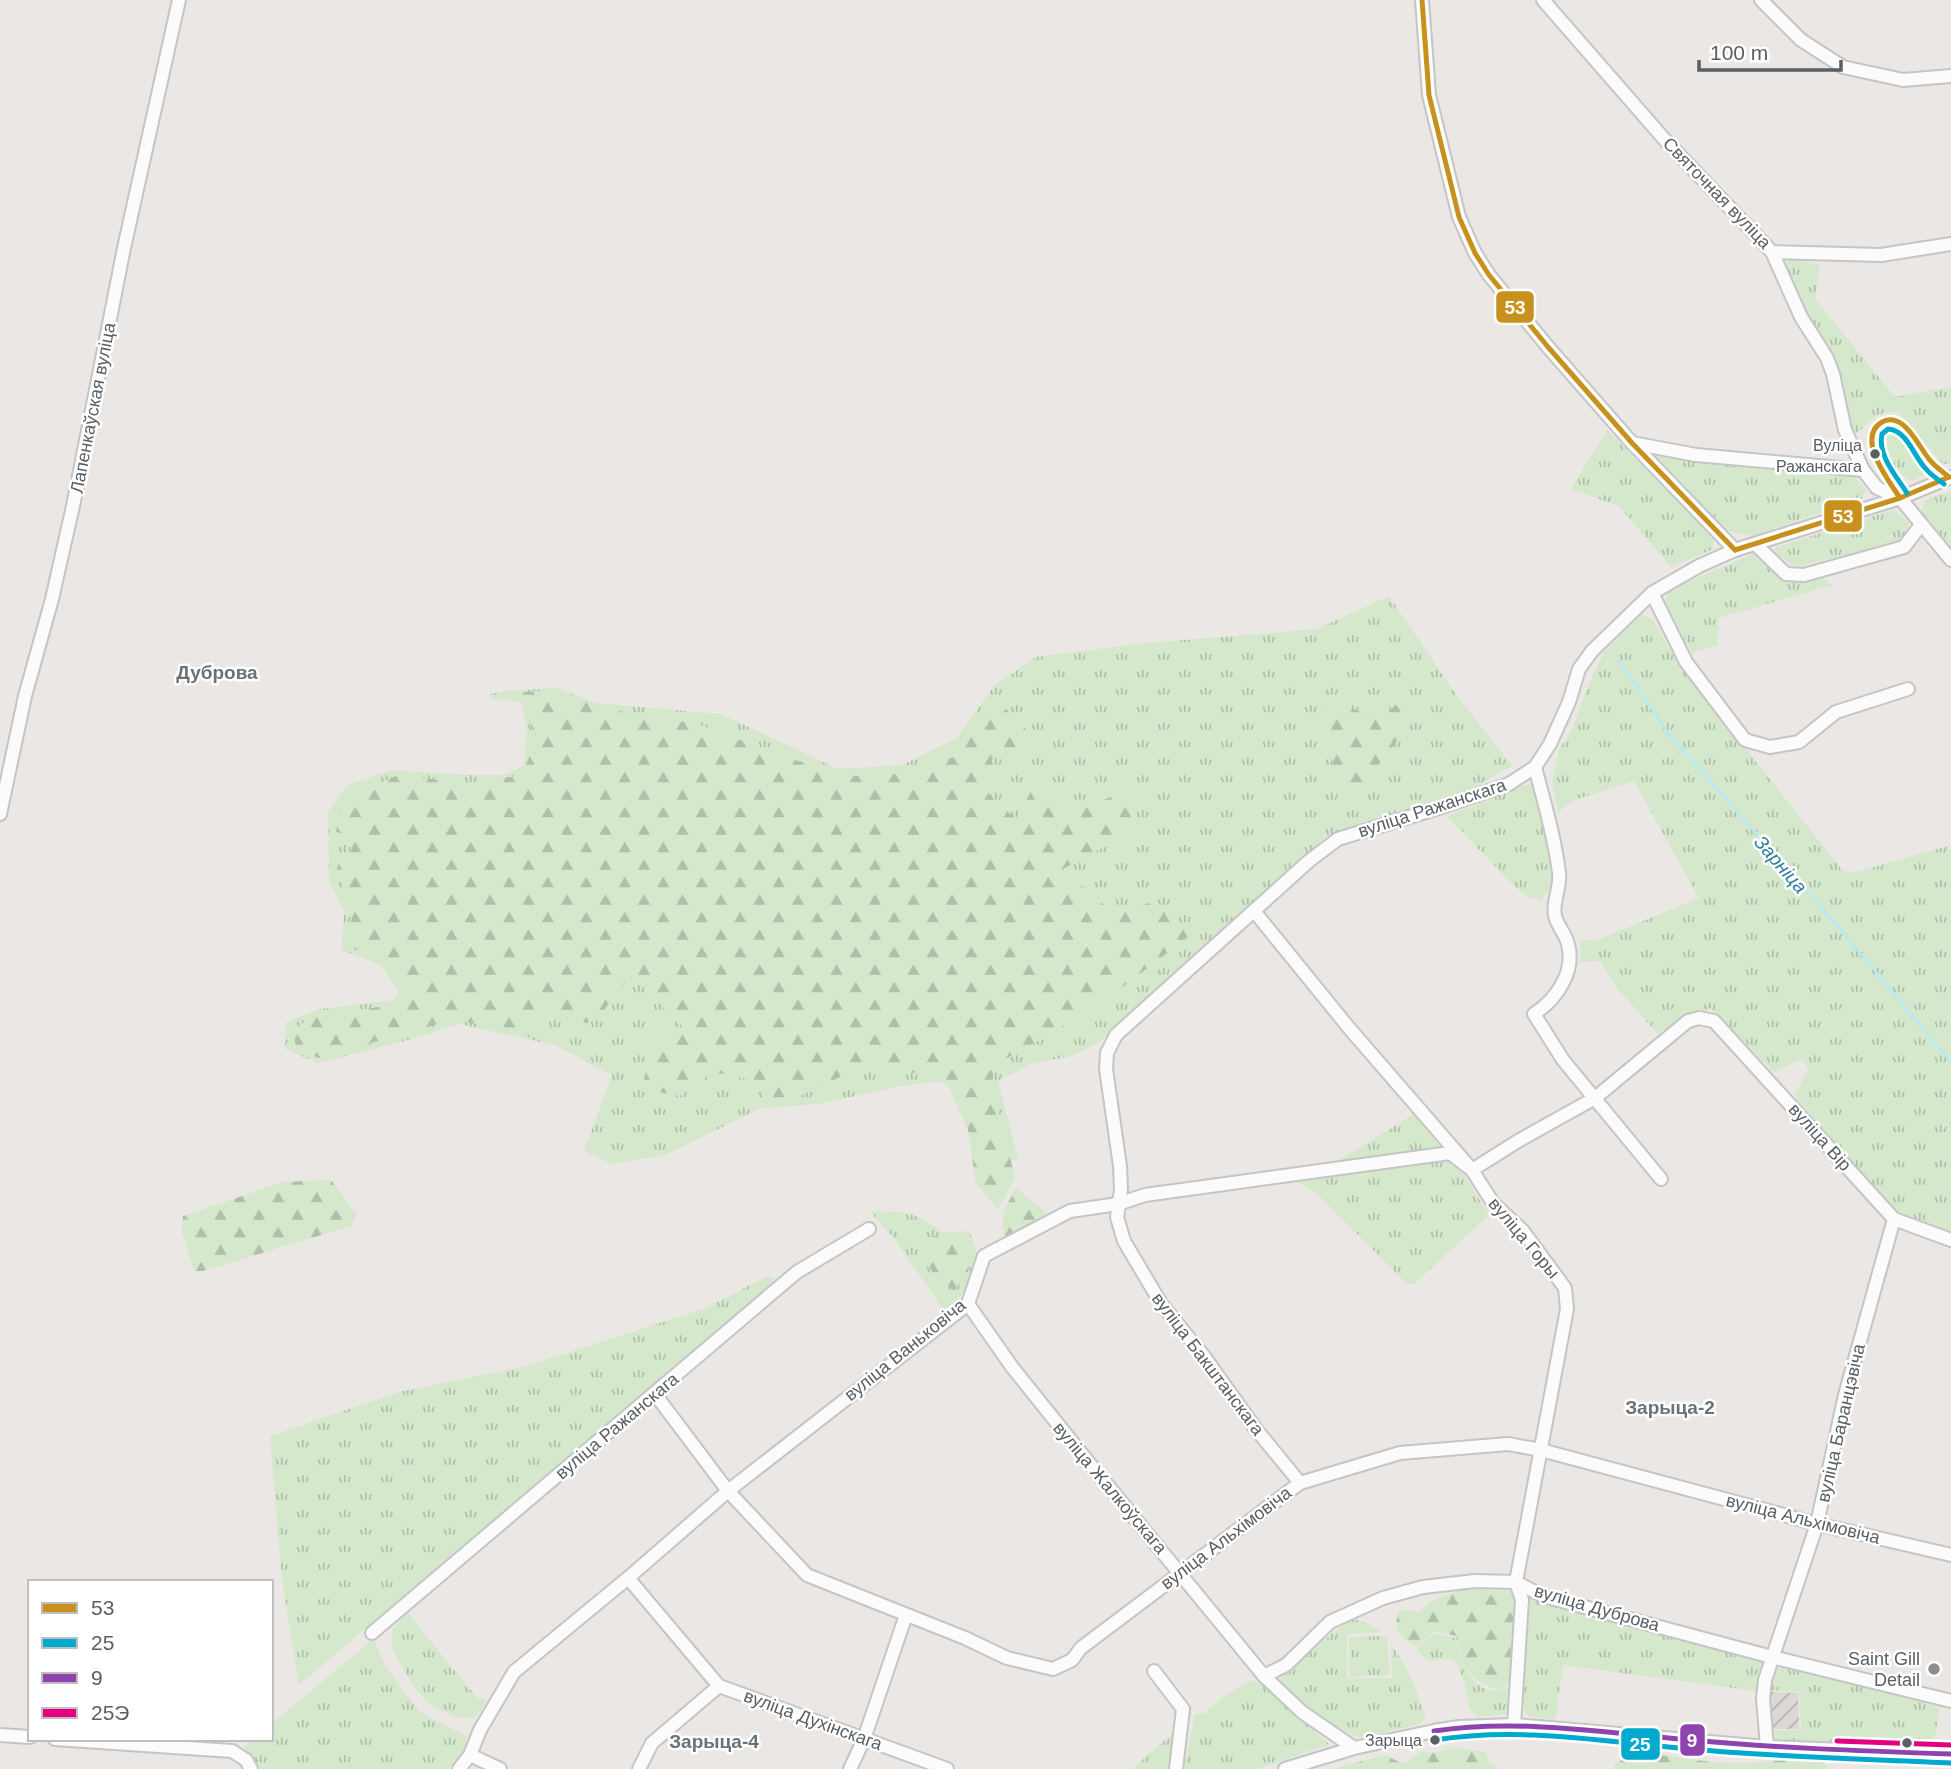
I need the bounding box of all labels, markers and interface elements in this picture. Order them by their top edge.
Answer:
scale bar [1699,28,1841,72]
text: 100 m [1710,41,1768,64]
street label: Святочная вуліца [1659,133,1776,253]
line badge: 53 [1495,290,1535,324]
text: 53 [1504,297,1526,318]
street label: Лапенкаўская вуліца [67,320,120,495]
place label: Вуліца Ражанскага [1776,437,1862,475]
marker: Вуліца Ражанскага [1868,447,1882,461]
line badge: 53 [1823,499,1863,533]
text: 53 [1832,506,1854,527]
district label: Дуброва [176,662,258,683]
street label: вуліца Ражанскага [1355,774,1509,841]
water label: Зарніца [1750,831,1811,897]
street label: вуліца Вір [1785,1099,1855,1175]
street label: вуліца Горы [1484,1194,1564,1282]
street label: вуліца Бакштанскага [1148,1289,1269,1440]
street label: вуліца Ваньковіча [840,1294,970,1405]
street label: вуліца Баранцэвіча [1813,1341,1869,1504]
street label: вуліца Ражанскага [551,1368,683,1483]
district label: Зарыца-2 [1625,1397,1715,1418]
street label: вуліца Жалкоўскага [1049,1418,1171,1559]
street label: вуліца Альхімовіча [1157,1482,1296,1593]
street label: вуліца Альхімовіча [1724,1490,1883,1548]
legend [28,1580,273,1741]
street label: вуліца Дуброва [1532,1581,1663,1636]
text: 53 [91,1596,114,1619]
text: 25 [91,1631,114,1654]
place label: Saint Gill Detail [1848,1649,1920,1690]
marker: Saint Gill Detail [1926,1661,1942,1677]
text: 9 [91,1666,103,1689]
street label: вуліца Духінскага [741,1686,886,1755]
text: 25Э [91,1701,129,1724]
line badge: 9 [1679,1723,1706,1757]
line badge: 25 [1620,1727,1661,1761]
text: 9 [1687,1730,1697,1751]
district label: Зарыца-4 [669,1731,759,1752]
place label: Зарыца [1365,1732,1422,1749]
marker: Зарыца [1428,1733,1442,1747]
text: 25 [1629,1734,1651,1755]
unlabelled marker [1900,1736,1914,1750]

